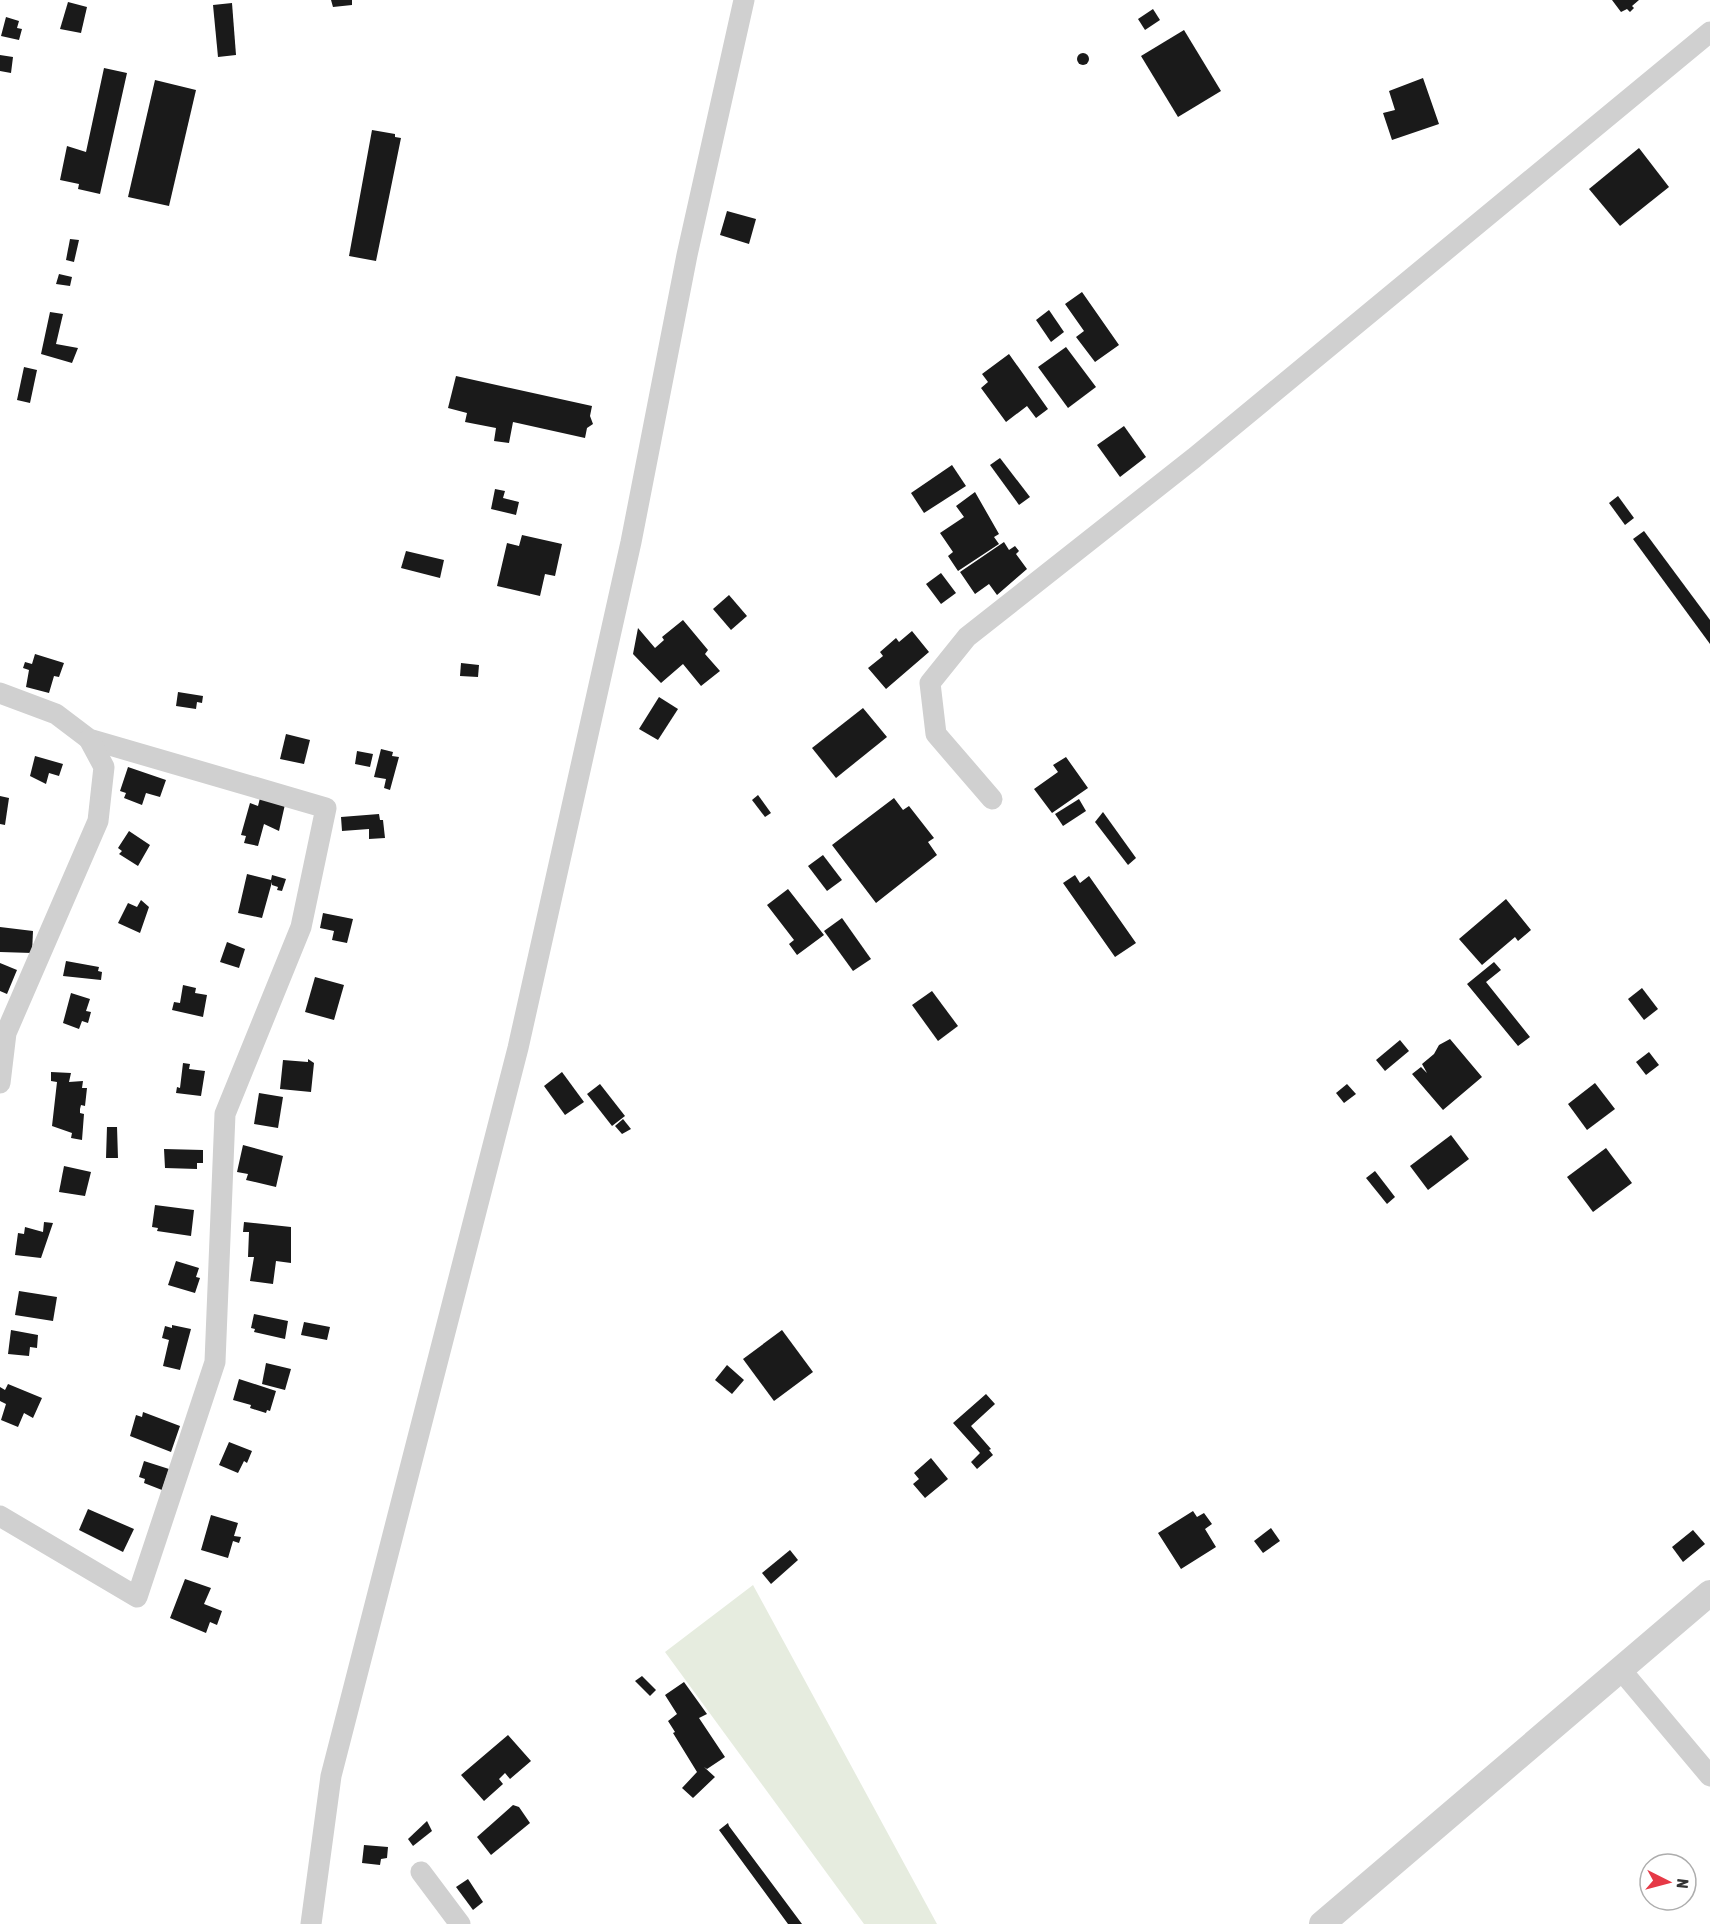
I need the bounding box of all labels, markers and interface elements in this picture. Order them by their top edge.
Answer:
north arrow [1638,1852,1698,1912]
text: N [1673,1878,1692,1889]

